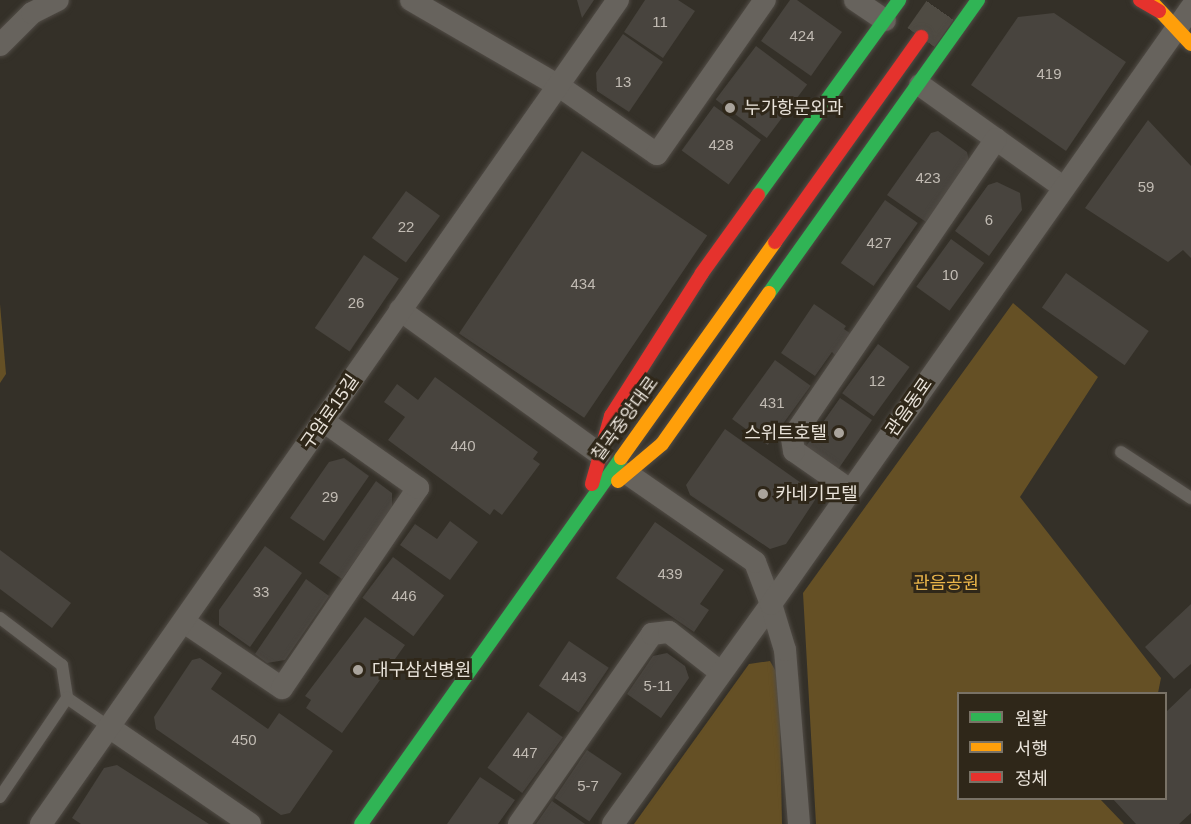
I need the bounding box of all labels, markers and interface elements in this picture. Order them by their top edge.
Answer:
house number: 11 [652,13,668,31]
house number: 424 [789,27,815,45]
house number: 419 [1036,65,1062,83]
house number: 13 [615,73,631,91]
place label: 누가항문외과 [744,97,843,119]
marker: 누가항문외과 [721,99,739,117]
house number: 428 [708,136,734,154]
house number: 423 [915,169,941,187]
house number: 59 [1138,178,1154,196]
house number: 6 [985,211,993,229]
house number: 22 [398,218,414,236]
house number: 427 [866,234,892,252]
house number: 10 [942,266,958,284]
house number: 434 [570,275,596,293]
house number: 26 [348,294,364,312]
street label: 구암로15길 [296,370,364,454]
street label: 칠곡중앙대로 [587,372,663,466]
house number: 12 [869,372,885,390]
street label: 관음동로 [881,374,937,440]
house number: 431 [759,394,785,412]
place label: 스위트호텔 [744,422,827,444]
marker: 스위트호텔 [832,426,846,440]
house number: 440 [450,437,476,455]
place label: 카네기모텔 [775,483,858,505]
marker: 카네기모텔 [756,487,770,501]
house number: 29 [322,488,338,506]
house number: 439 [657,565,683,583]
park label: 관음공원 [913,572,979,594]
house number: 33 [253,583,269,601]
house number: 446 [391,587,417,605]
place label: 대구삼선병원 [372,659,471,681]
marker: 대구삼선병원 [349,661,367,679]
house number: 443 [561,668,587,686]
house number: 5-11 [644,677,672,695]
legend [957,692,1167,800]
text: 원활 [1015,709,1048,729]
house number: 450 [231,731,257,749]
text: 서행 [1015,739,1048,759]
house number: 447 [512,744,538,762]
text: 정체 [1015,769,1048,789]
house number: 5-7 [577,777,599,795]

